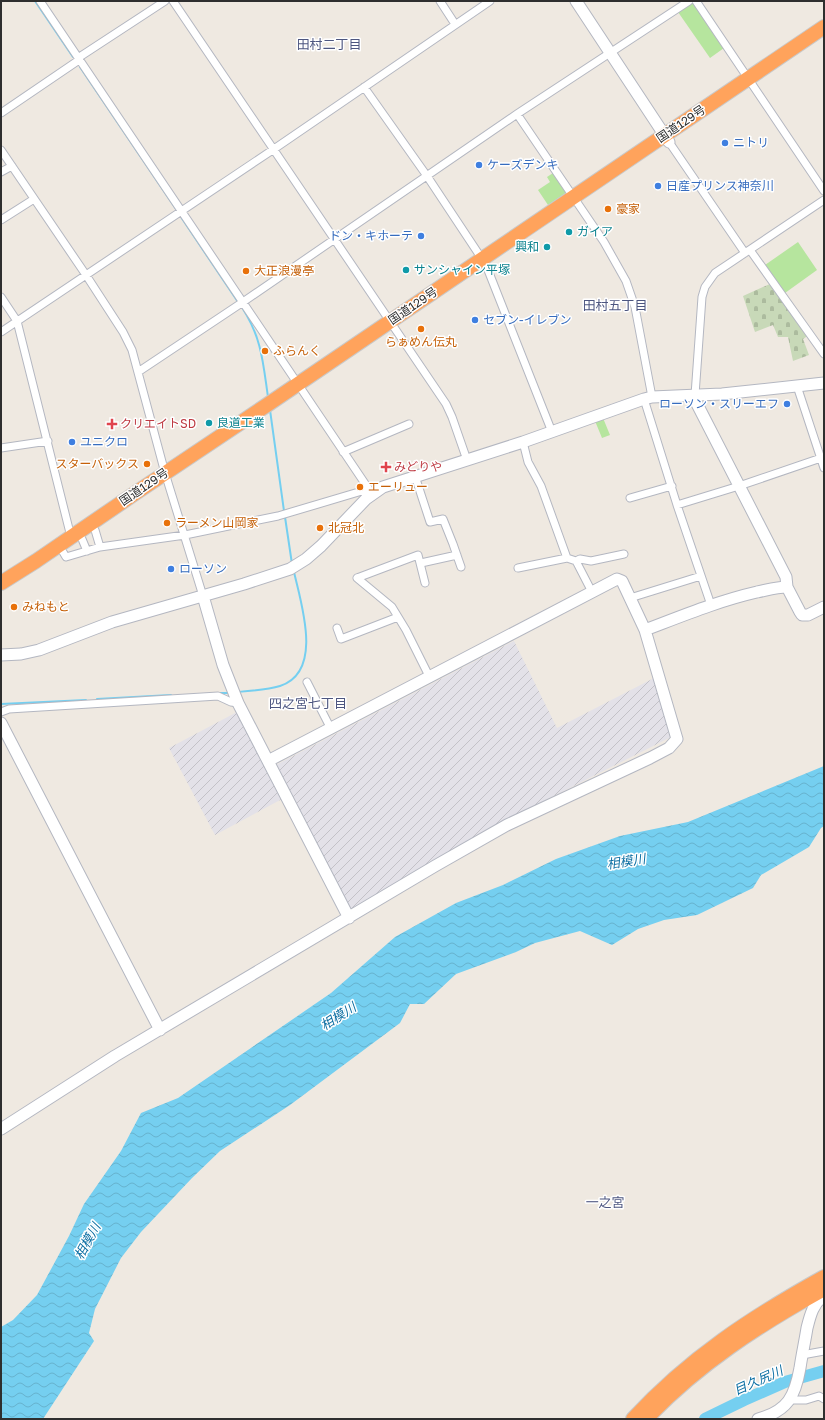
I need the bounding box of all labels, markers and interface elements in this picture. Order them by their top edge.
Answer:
district label: 田村二丁目 [296,36,362,52]
street label: 国道129号 [653,102,708,145]
place label: ニトリ [733,135,769,150]
marker: ニトリ [720,138,730,148]
place label: ケーズデンキ [487,157,558,172]
marker: ケーズデンキ [474,160,484,170]
place label: 日産プリンス神奈川 [666,178,774,193]
marker: 日産プリンス神奈川 [653,181,663,191]
place label: 豪家 [616,201,640,216]
marker: 豪家 [603,204,613,214]
place label: ガイア [577,224,613,239]
marker: ガイア [564,227,574,237]
place label: ドン・キホーテ [329,228,413,243]
marker: ドン・キホーテ [416,231,426,241]
place label: 興和 [515,239,539,254]
marker: 興和 [542,242,552,252]
place label: サンシャイン平塚 [414,262,510,277]
place label: 大正浪漫亭 [254,263,314,278]
marker: サンシャイン平塚 [401,265,411,275]
marker: 大正浪漫亭 [241,266,251,276]
street label: 国道129号 [385,284,440,327]
district label: 田村五丁目 [582,297,648,313]
place label: セブン-イレブン [483,312,572,327]
marker: セブン-イレブン [470,315,480,325]
marker: らぁめん伝丸 [416,324,426,334]
place label: らぁめん伝丸 [385,334,457,349]
place label: ふらんく [273,343,321,358]
marker: ふらんく [260,346,270,356]
place label: ローソン・スリーエフ [659,396,779,411]
marker: ローソン・スリーエフ [782,399,792,409]
place label: 良道工業 [217,415,265,430]
place label: クリエイトSD [120,416,196,431]
marker: 良道工業 [204,418,214,428]
marker: クリエイトSD [107,419,117,429]
place label: ユニクロ [80,434,128,449]
marker: ユニクロ [67,437,77,447]
place label: スターバックス [55,456,139,471]
marker: スターバックス [142,459,152,469]
place label: みどりや [394,459,442,474]
marker: みどりや [381,462,391,472]
street label: 国道129号 [116,465,171,508]
place label: エーリュー [368,479,428,494]
marker: エーリュー [355,482,365,492]
place label: ラーメン山岡家 [175,515,259,530]
marker: ラーメン山岡家 [162,518,172,528]
place label: 北冠北 [328,520,364,535]
marker: 北冠北 [315,523,325,533]
place label: ローソン [179,561,227,576]
marker: ローソン [166,564,176,574]
place label: みねもと [22,599,70,614]
marker: みねもと [9,602,19,612]
district label: 四之宮七丁目 [269,695,347,711]
water label: 相模川 [605,850,648,872]
water label: 相模川 [317,998,360,1033]
district label: 一之宮 [585,1194,625,1210]
water label: 相模川 [71,1218,104,1262]
water label: 目久尻川 [731,1361,787,1398]

